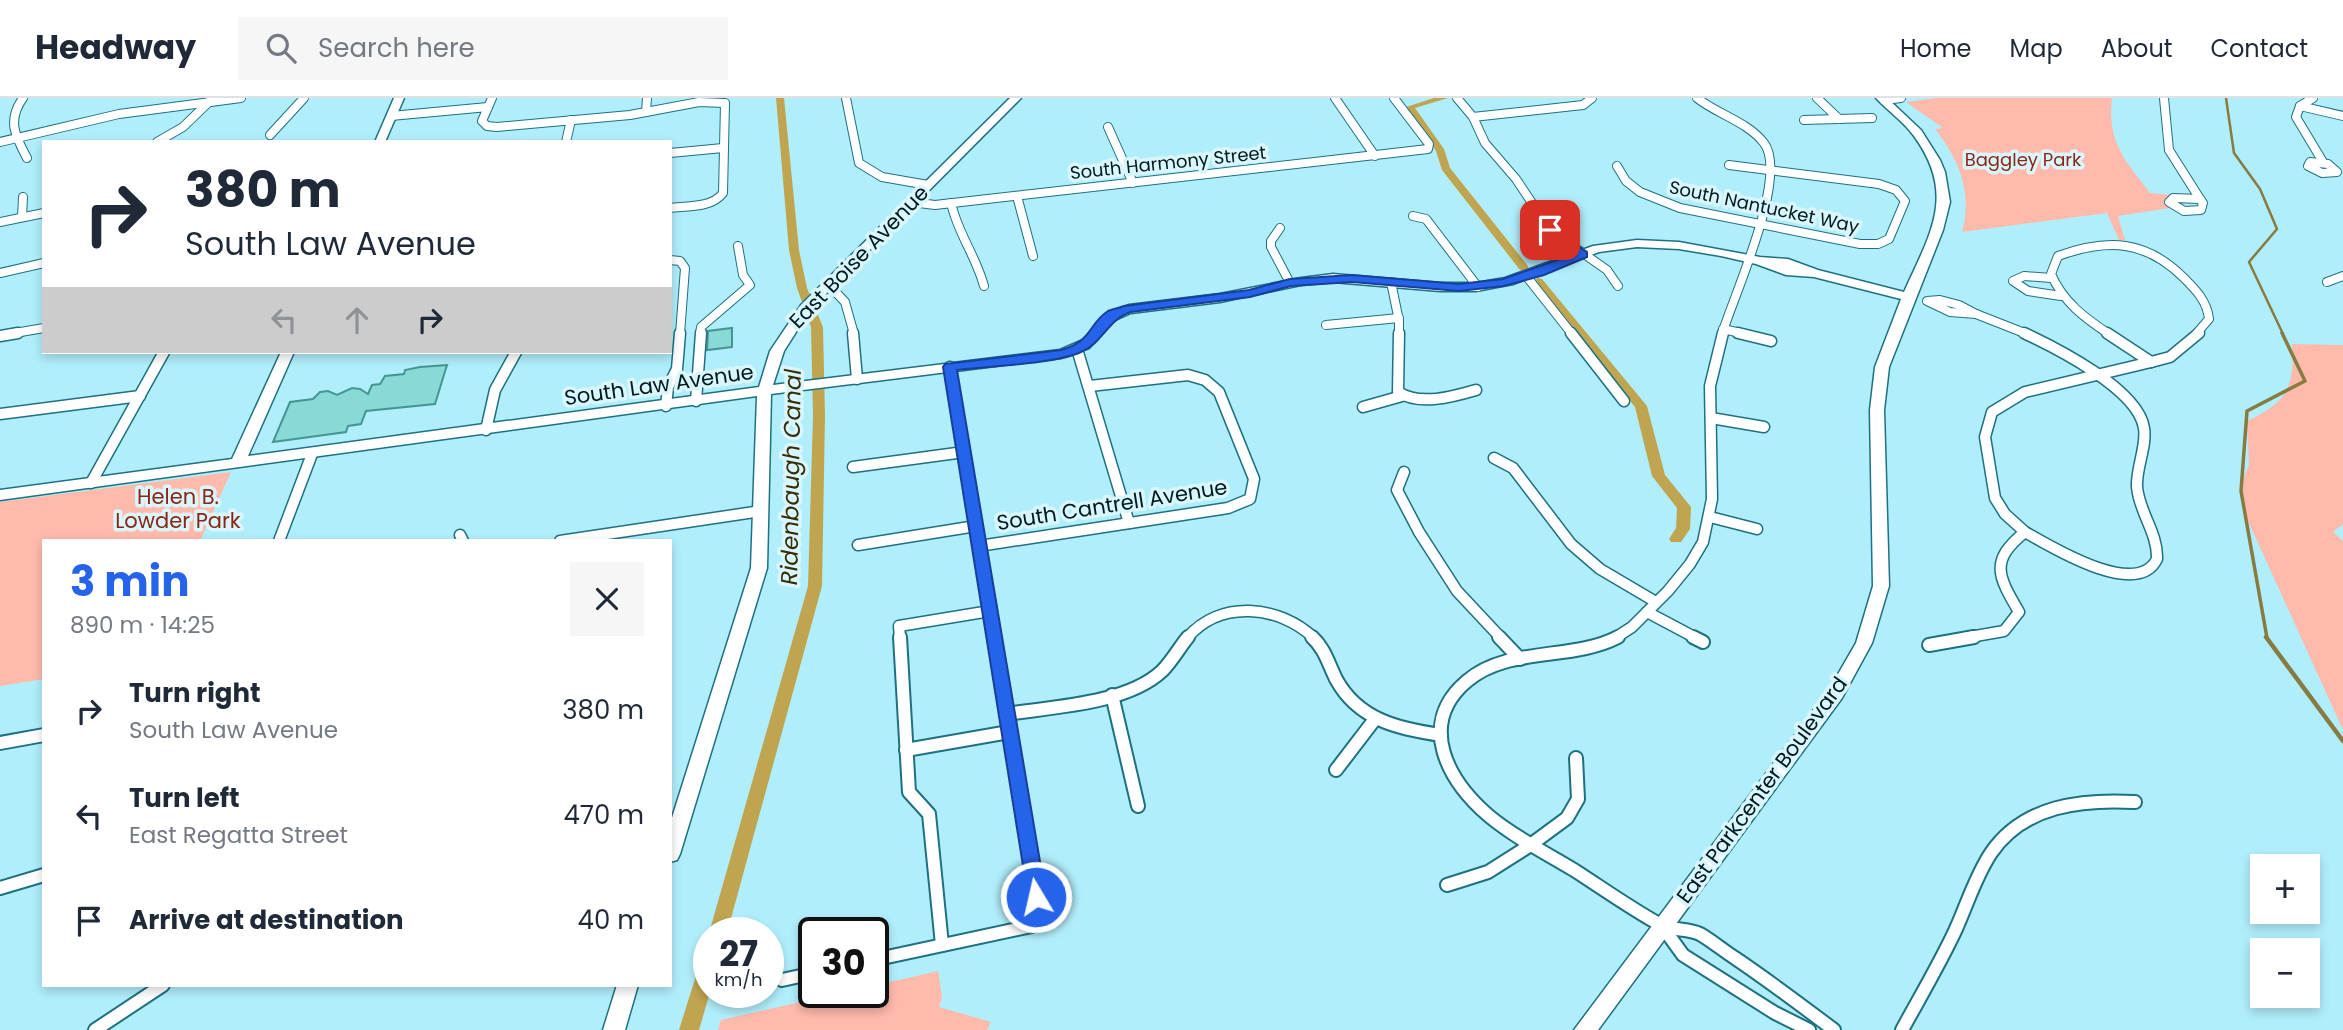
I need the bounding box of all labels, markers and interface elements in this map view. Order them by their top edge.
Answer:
search box [238,17,728,80]
text: Headway [35,24,196,71]
icon: search [262,29,300,67]
text: Search here [318,30,475,66]
text: Home [1900,32,1972,65]
text: Map [2010,32,2063,65]
text: About [2101,32,2172,65]
text: Contact [2210,32,2308,65]
street label: South Harmony Street [1069,140,1267,185]
park label: Baggley Park [1965,147,2082,172]
text: 380 m [185,156,341,224]
icon: right [70,168,161,259]
street label: South Nantucket Way [1667,174,1861,239]
street label: East Boise Avenue [783,179,935,335]
pin [1520,200,1580,260]
icon: arrive [1531,211,1569,249]
text: South Law Avenue [185,221,476,266]
icon: left [265,301,303,339]
icon: ahead [338,301,376,339]
icon: right [411,301,449,339]
street label: South Law Avenue [562,357,755,412]
water label: Ridenbaugh Canal [773,368,809,585]
street label: South Cantrell Avenue [995,472,1229,537]
park label: Helen B. Lowder Park [115,482,241,535]
text: 3 min [70,552,190,611]
button: close [570,562,644,636]
text: 890 m · 14:25 [70,609,215,641]
street label: East Parkcenter Boulevard [1669,671,1854,909]
text: Turn right [129,675,261,711]
icon: right [70,692,108,730]
text: 380 m [562,692,644,728]
text: South Law Avenue [129,714,338,746]
text: Turn left [129,780,240,816]
icon: left [70,797,108,835]
text: 470 m [563,797,644,833]
text: East Regatta Street [129,819,348,851]
map controls [2250,854,2320,1008]
button: + [2250,854,2320,924]
position arrow [999,860,1073,934]
icon: arrive [70,902,108,940]
text: Arrive at destination [129,902,404,938]
text: 40 m [578,902,644,938]
speed limit sign: 30 [798,917,889,1008]
text: 27 [719,929,758,978]
button: − [2250,938,2320,1008]
text: km/h [715,967,762,992]

